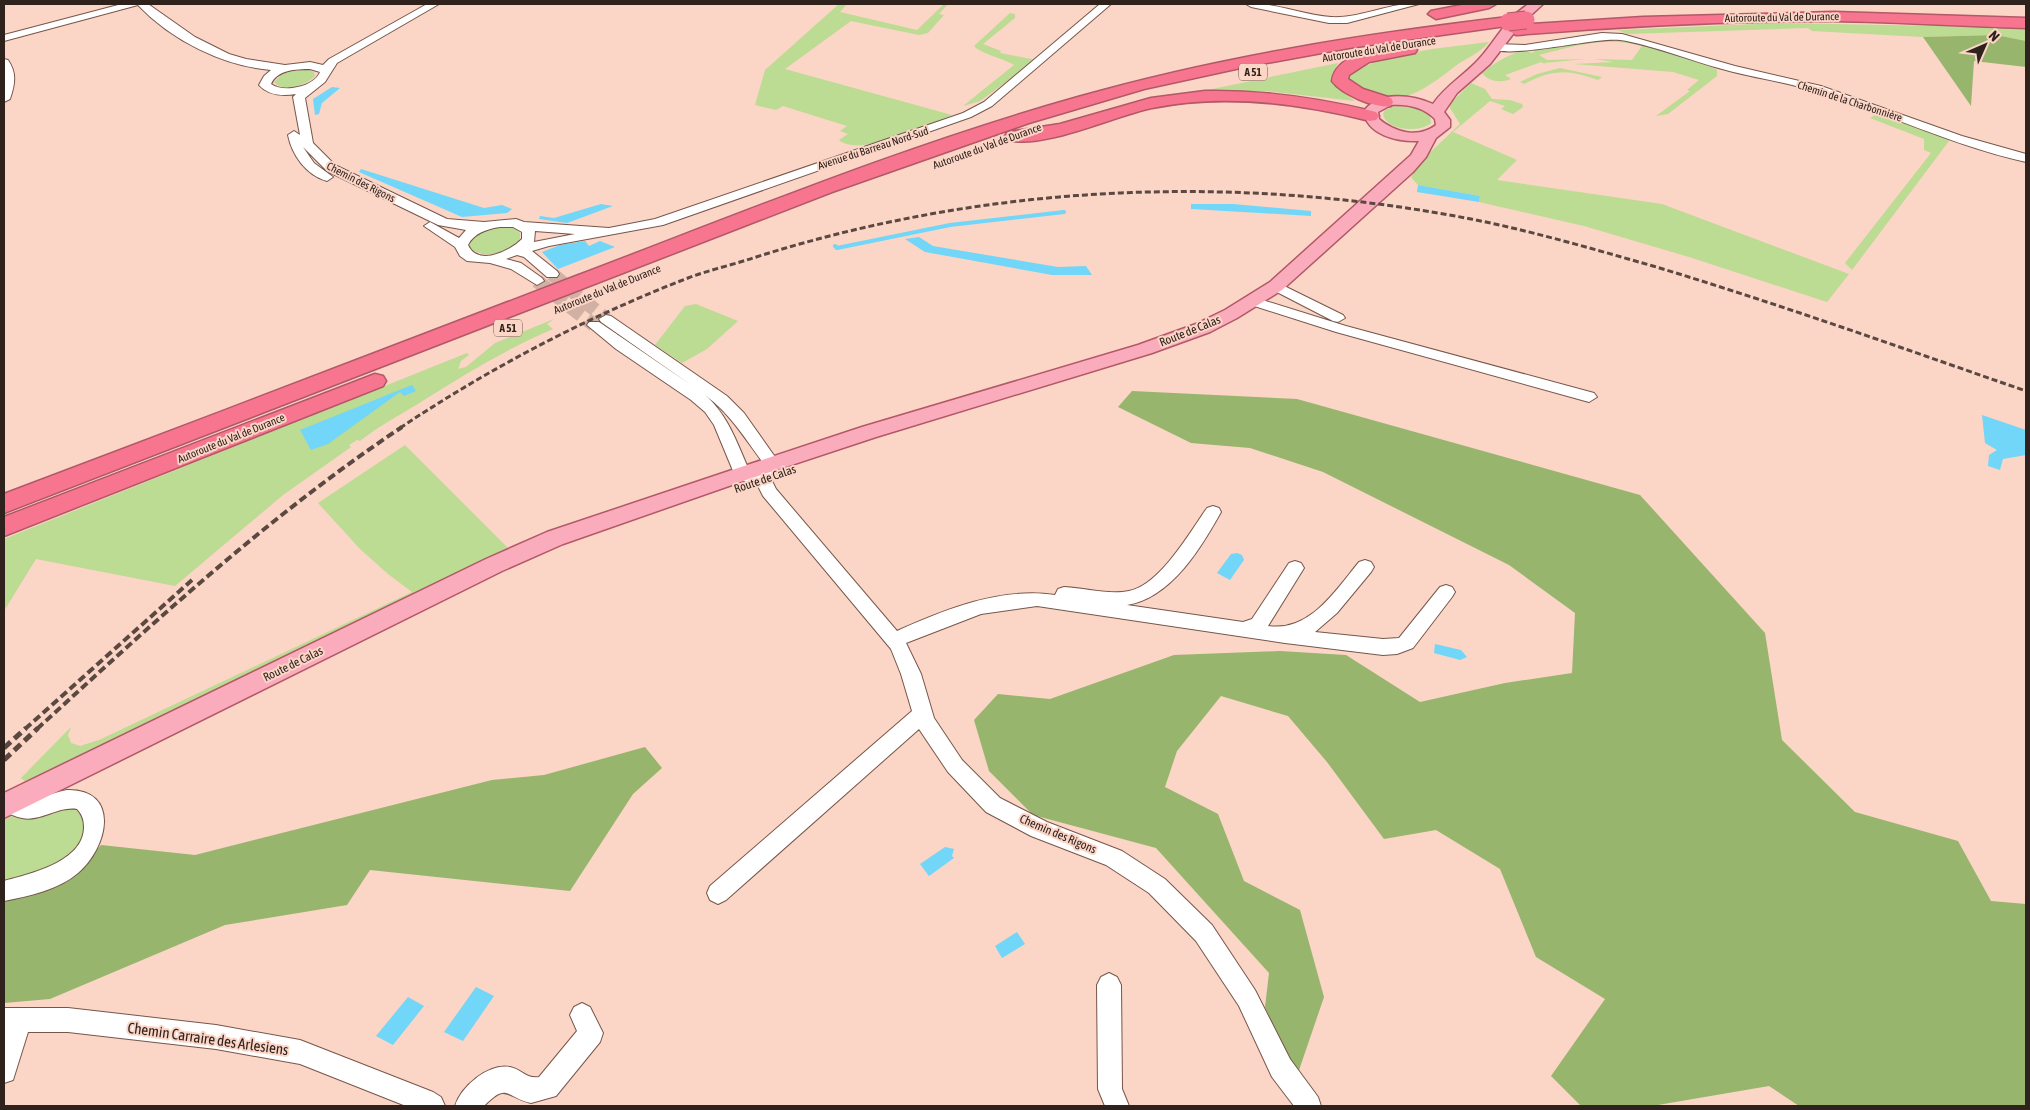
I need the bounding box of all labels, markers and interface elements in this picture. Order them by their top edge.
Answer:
street label: Autoroute du Val de Durance [1725,10,1839,24]
north arrow [1960,20,2010,70]
text: N [1986,27,2003,44]
street label: Autoroute du Val de Durance [1321,34,1437,64]
road number: A 51 [1239,64,1267,80]
street label: Chemin de la Charbonnière [1796,78,1904,124]
street label: Autoroute du Val de Durance [931,121,1043,171]
street label: Avenue du Barreau Nord-Sud [816,124,930,172]
street label: Chemin des Rigons [325,160,397,204]
street label: Autoroute du Val de Durance [552,262,662,316]
street label: Route de Calas [1157,312,1223,350]
road number: A 51 [494,319,522,336]
street label: Autoroute du Val de Durance [176,411,286,465]
street label: Route de Calas [732,462,798,496]
street label: Route de Calas [261,644,325,684]
street label: Chemin des Rigons [1018,812,1098,856]
street label: Chemin Carraire des Arlesiens [127,1019,290,1058]

